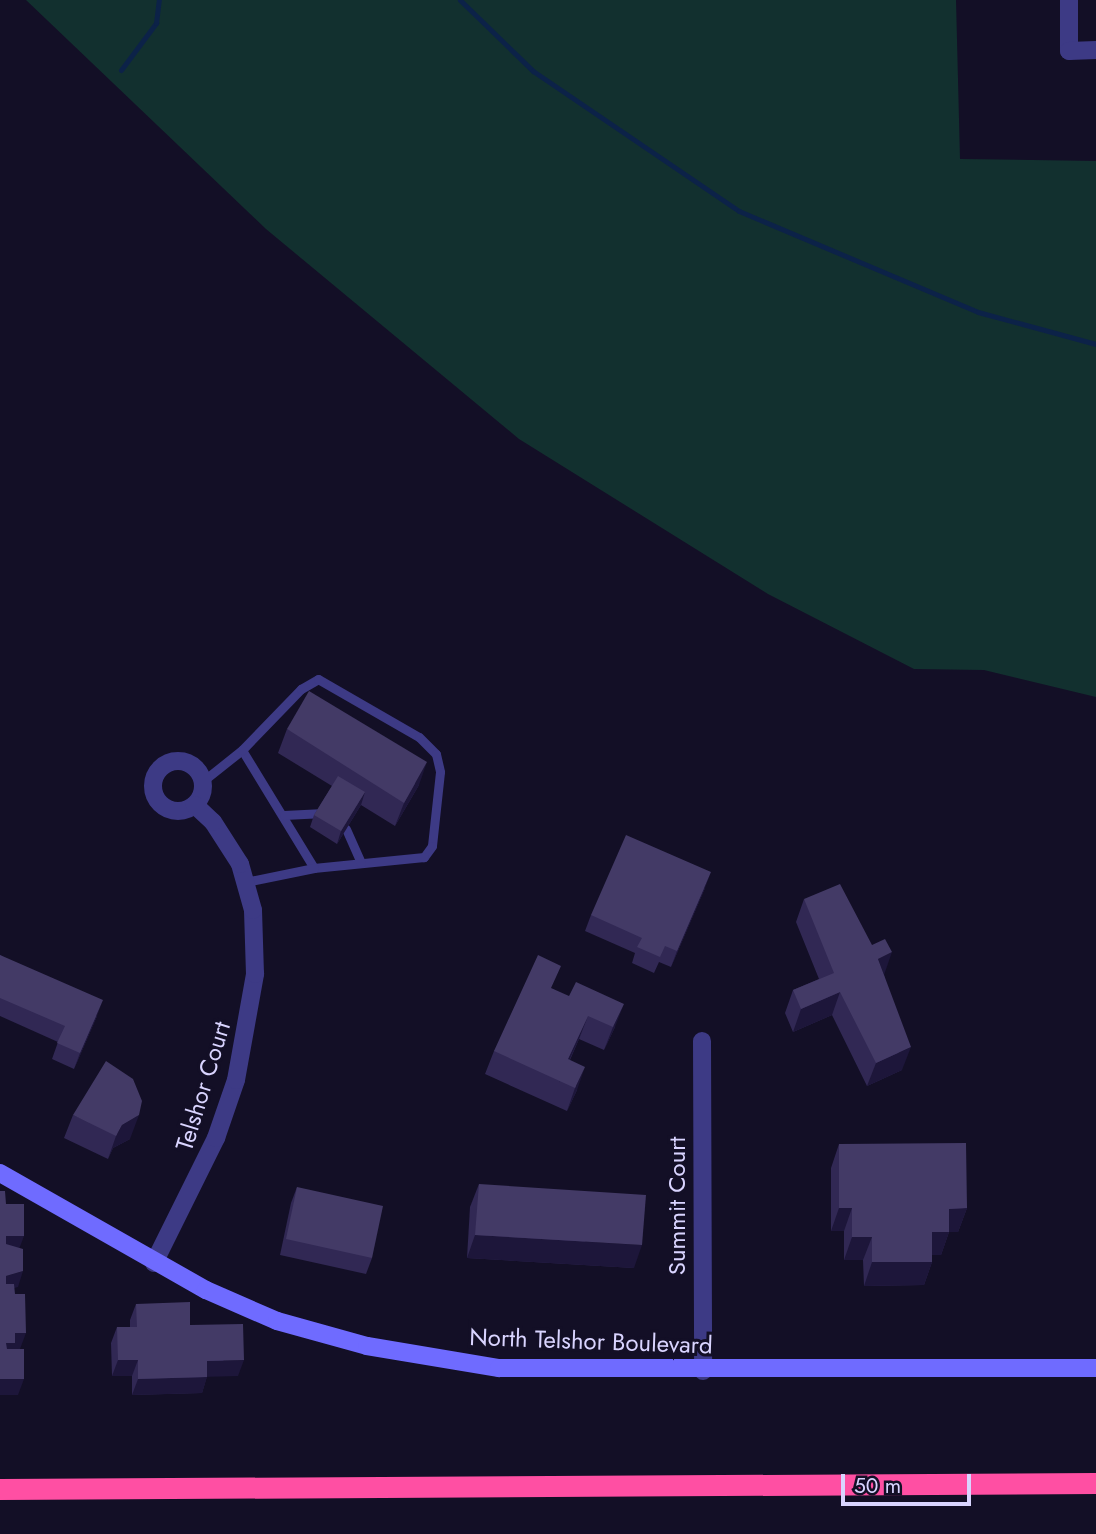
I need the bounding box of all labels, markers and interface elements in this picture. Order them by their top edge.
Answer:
street label: Telshor Court [170,1018,236,1154]
street label: Summit Court [663,1137,691,1275]
street label: North Telshor Boulevard [469,1322,713,1360]
scale bar [844,1460,974,1504]
text: 50 m [854,1471,901,1501]

